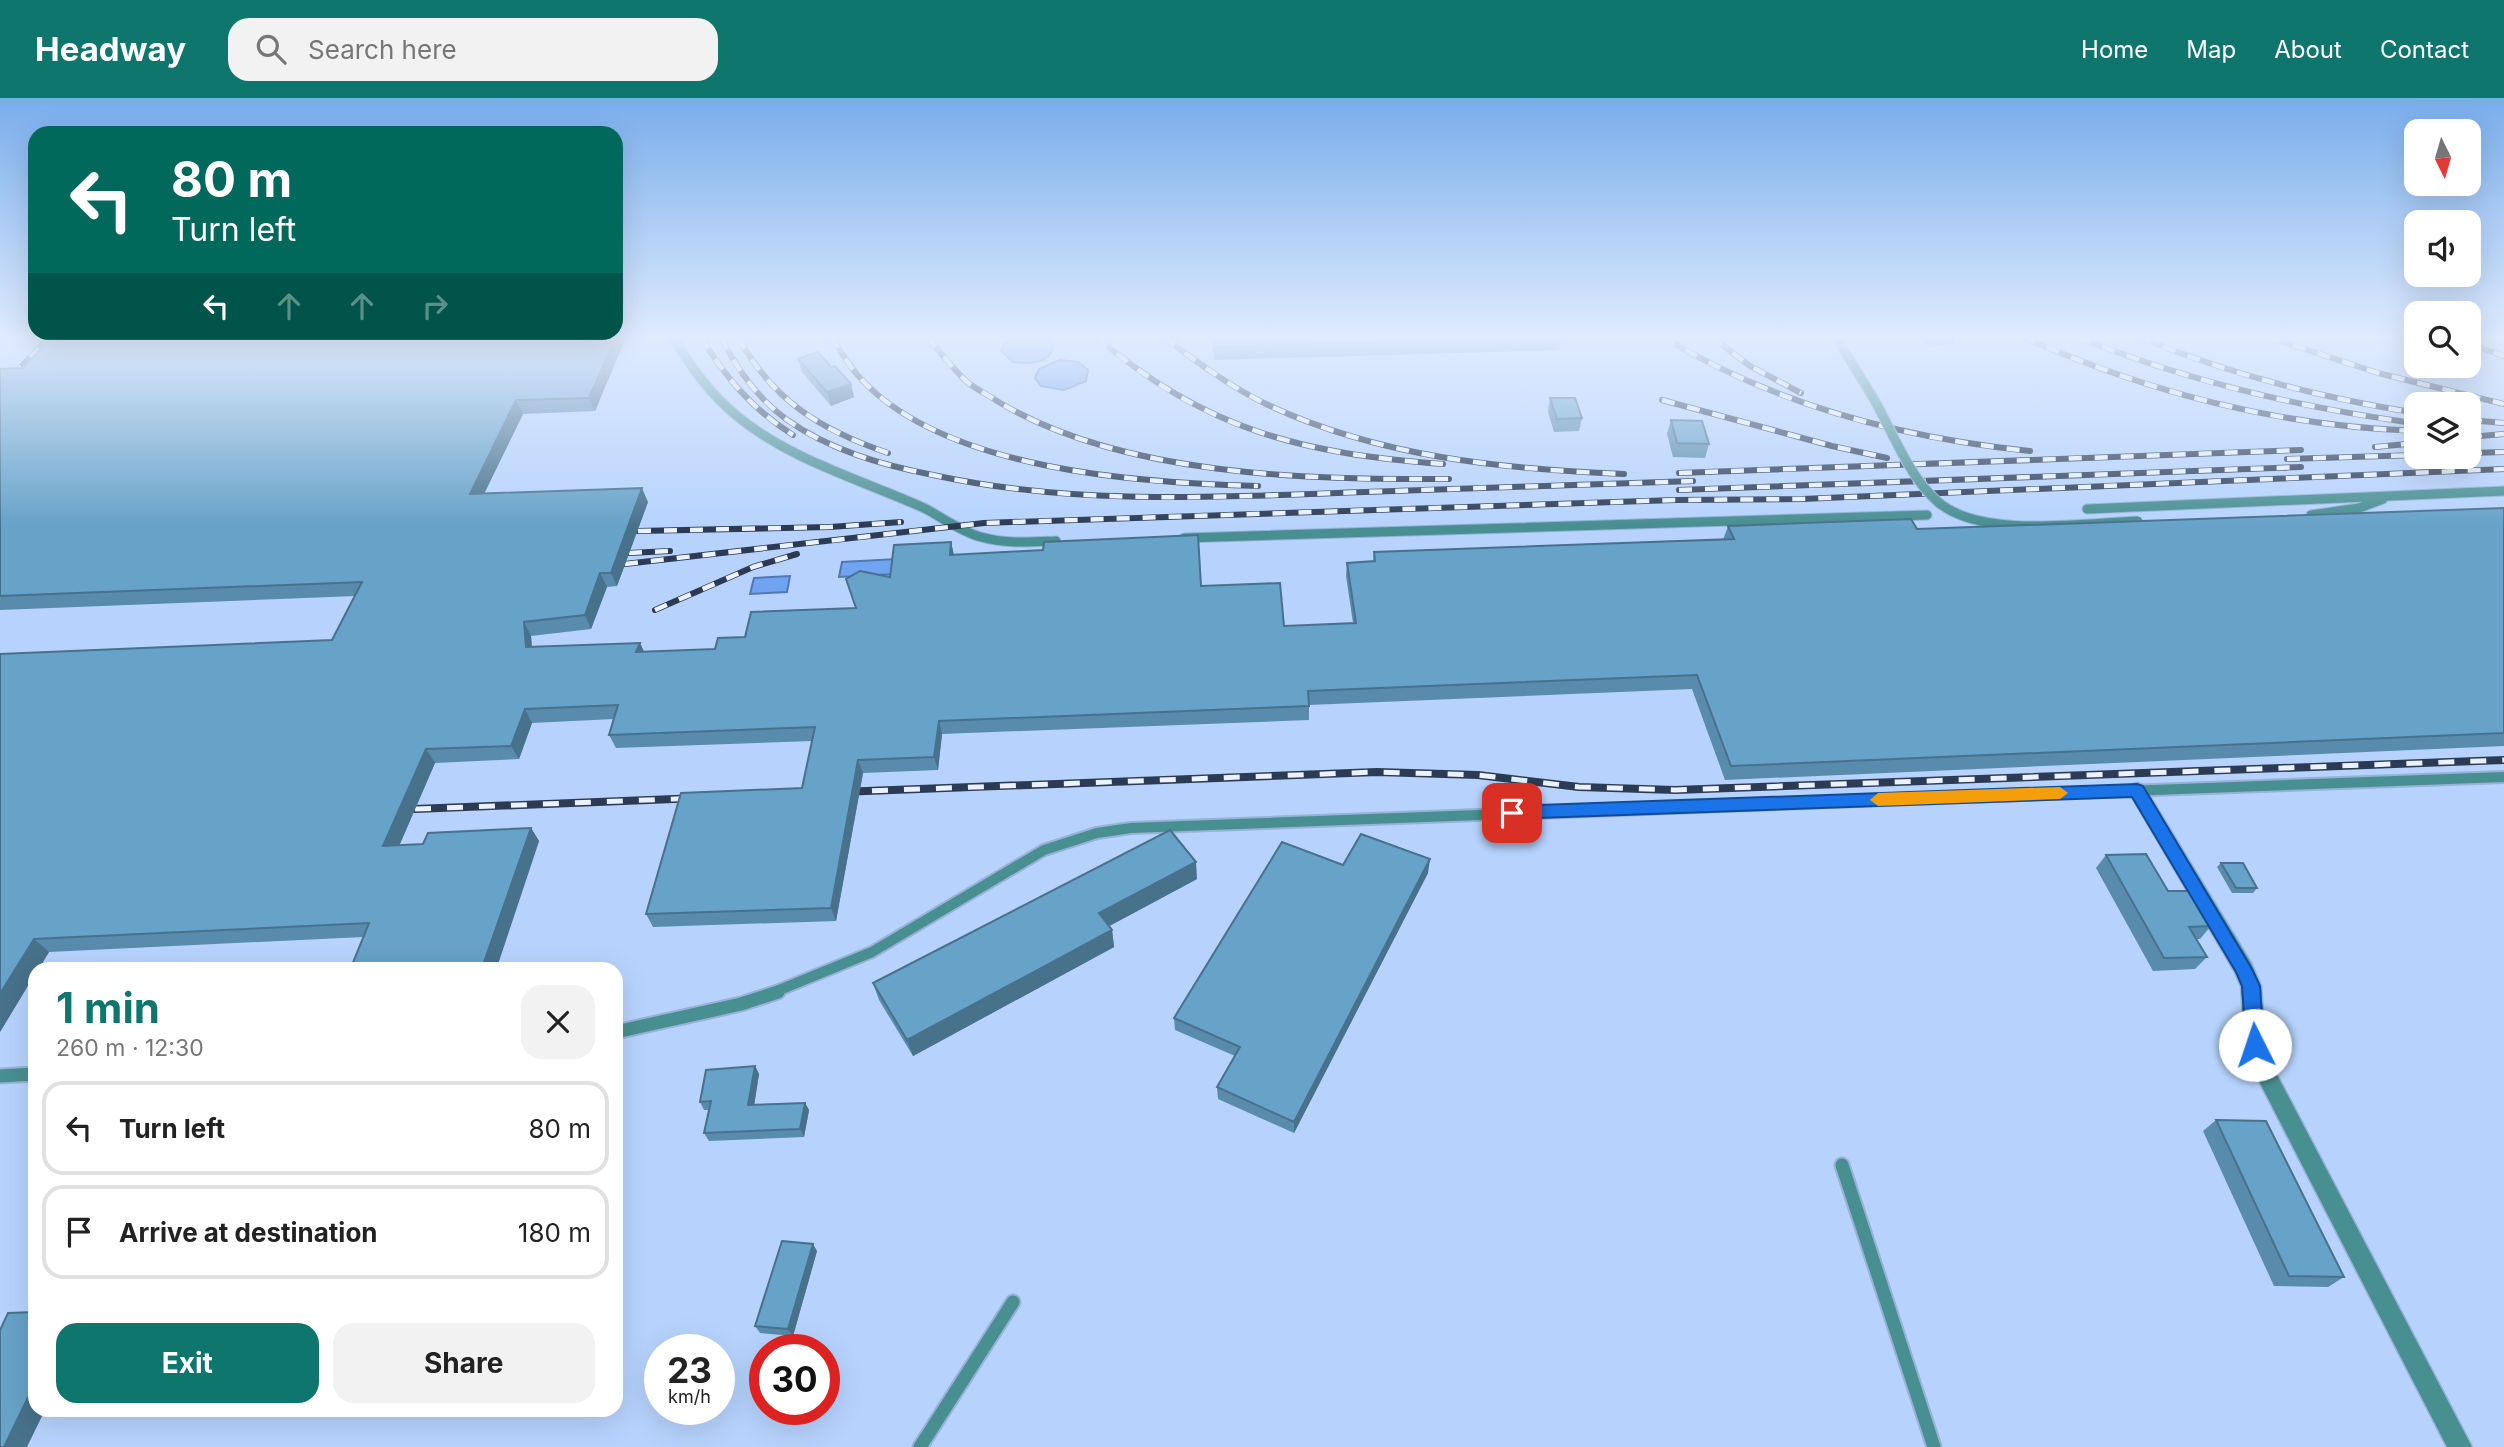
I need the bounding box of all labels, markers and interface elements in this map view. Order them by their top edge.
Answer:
search box [228,18,718,81]
text: Headway [35,29,186,69]
icon: search [252,30,290,68]
text: Search here [308,34,457,65]
text: Home [2081,35,2148,64]
text: Map [2186,35,2236,64]
text: About [2274,35,2342,64]
text: Contact [2380,35,2469,64]
north arrow [2404,119,2482,196]
map controls [2404,119,2481,469]
text: 80 m [171,150,292,209]
icon: left [56,154,147,245]
text: Turn left [171,210,296,249]
button: sound [2404,210,2481,287]
icon: left [197,287,235,325]
icon: ahead [270,287,308,325]
icon: ahead [343,287,381,325]
icon: right [416,287,454,325]
button: search [2404,301,2481,378]
button: layers [2404,392,2481,469]
pin [1482,783,1542,843]
icon: arrive [1493,794,1531,832]
text: 1 min [56,982,160,1033]
button: close [521,985,595,1059]
position arrow [2218,1008,2292,1082]
text: 260 m · 12:30 [56,1034,204,1062]
icon: left [60,1109,98,1147]
text: Turn left [119,1113,225,1144]
text: 80 m [528,1113,591,1144]
icon: arrive [60,1213,98,1251]
text: Arrive at destination [119,1217,378,1248]
text: 180 m [518,1217,591,1248]
button: Exit [56,1323,319,1403]
button: Share [333,1323,595,1403]
speed limit sign: 30 [749,1334,840,1425]
text: 23 [667,1349,712,1391]
text: km/h [668,1386,711,1407]

